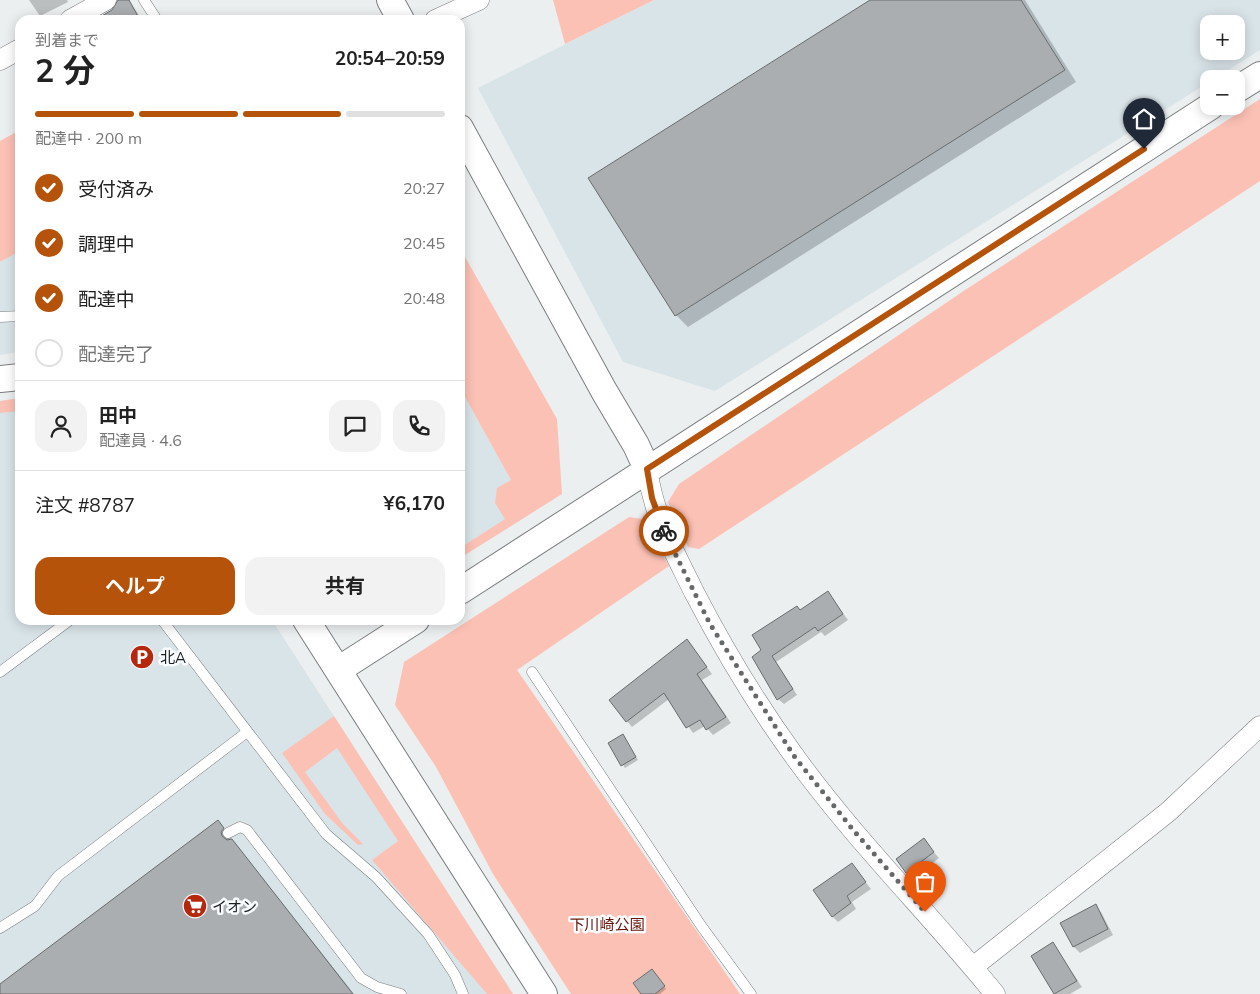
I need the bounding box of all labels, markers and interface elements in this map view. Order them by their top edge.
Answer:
map controls [1200,15,1245,115]
button: + [1200,15,1245,60]
text: 到着まで [35,30,99,50]
text: 20:54–20:59 [335,46,445,70]
text: 2 分 [35,50,95,90]
button: − [1200,70,1245,115]
pin [1123,98,1165,149]
icon: home [1130,105,1158,133]
text: 配達中 · 200 m [35,128,142,148]
icon: check [35,174,63,202]
text: 受付済み [78,177,154,201]
text: 20:27 [403,178,445,198]
icon: check [35,229,63,257]
text: 調理中 [78,232,135,256]
text: 20:45 [403,233,445,253]
icon: check [35,284,63,312]
text: 配達中 [78,287,135,311]
text: 20:48 [403,288,445,308]
text: 配達完了 [78,342,154,366]
button: person [35,400,87,452]
button: chat [329,400,381,452]
button: phone [393,400,445,452]
text: 田中 [99,403,137,427]
text: 配達員 · 4.6 [99,430,182,450]
text: ¥6,170 [383,491,445,515]
text: 注文 #8787 [35,493,135,517]
courier [639,506,689,556]
icon: bike [650,517,678,545]
button: ヘルプ [35,557,235,615]
button: 共有 [245,557,445,615]
parking icon: 北A [129,644,155,670]
place label: 北A [160,648,186,667]
pin [904,861,946,912]
icon: bag [911,868,939,896]
supermarket icon: イオン [182,893,208,919]
place label: イオン [212,897,257,916]
park label: 下川崎公園 [569,915,645,934]

